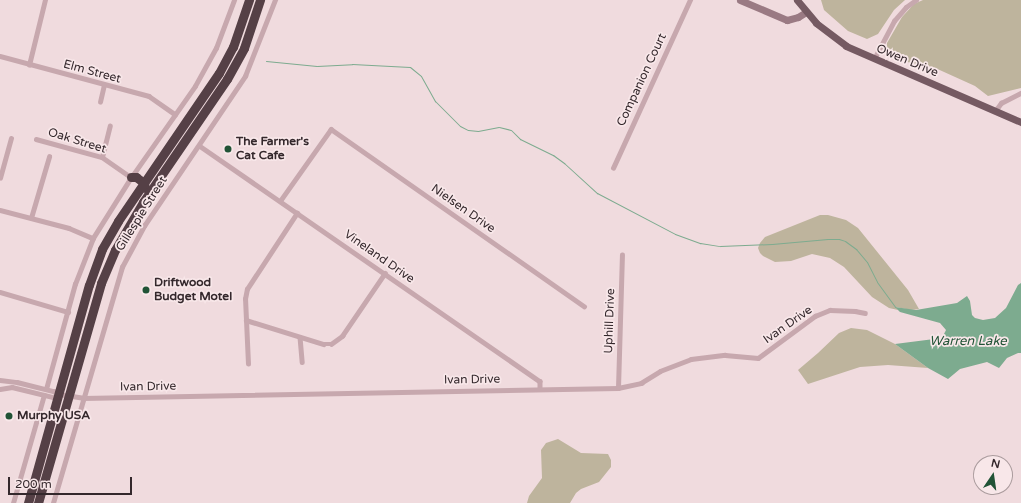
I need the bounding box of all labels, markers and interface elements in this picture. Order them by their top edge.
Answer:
street label: Companion Court [614,31,670,129]
street label: Owen Drive [874,41,940,81]
street label: Elm Street [62,57,122,87]
street label: Oak Street [46,125,108,157]
place label: The Farmer's Cat Cafe [236,135,309,163]
marker: The Farmer's Cat Cafe [223,144,233,154]
street label: Gillespie Street [113,174,171,254]
street label: Nielsen Drive [428,182,498,236]
street label: Vineland Drive [341,227,417,287]
place label: Driftwood Budget Motel [154,276,232,304]
marker: Driftwood Budget Motel [141,285,151,295]
street label: Uphill Drive [602,288,618,354]
street label: Ivan Drive [761,303,815,347]
water label: Warren Lake [929,333,1007,349]
street label: Ivan Drive [444,372,500,388]
street label: Ivan Drive [120,379,176,395]
place label: Murphy USA [17,409,90,423]
marker: Murphy USA [4,411,14,421]
north arrow [973,455,1013,495]
text: N [990,456,1001,471]
scale bar [10,469,134,495]
text: 200 m [15,477,52,491]

